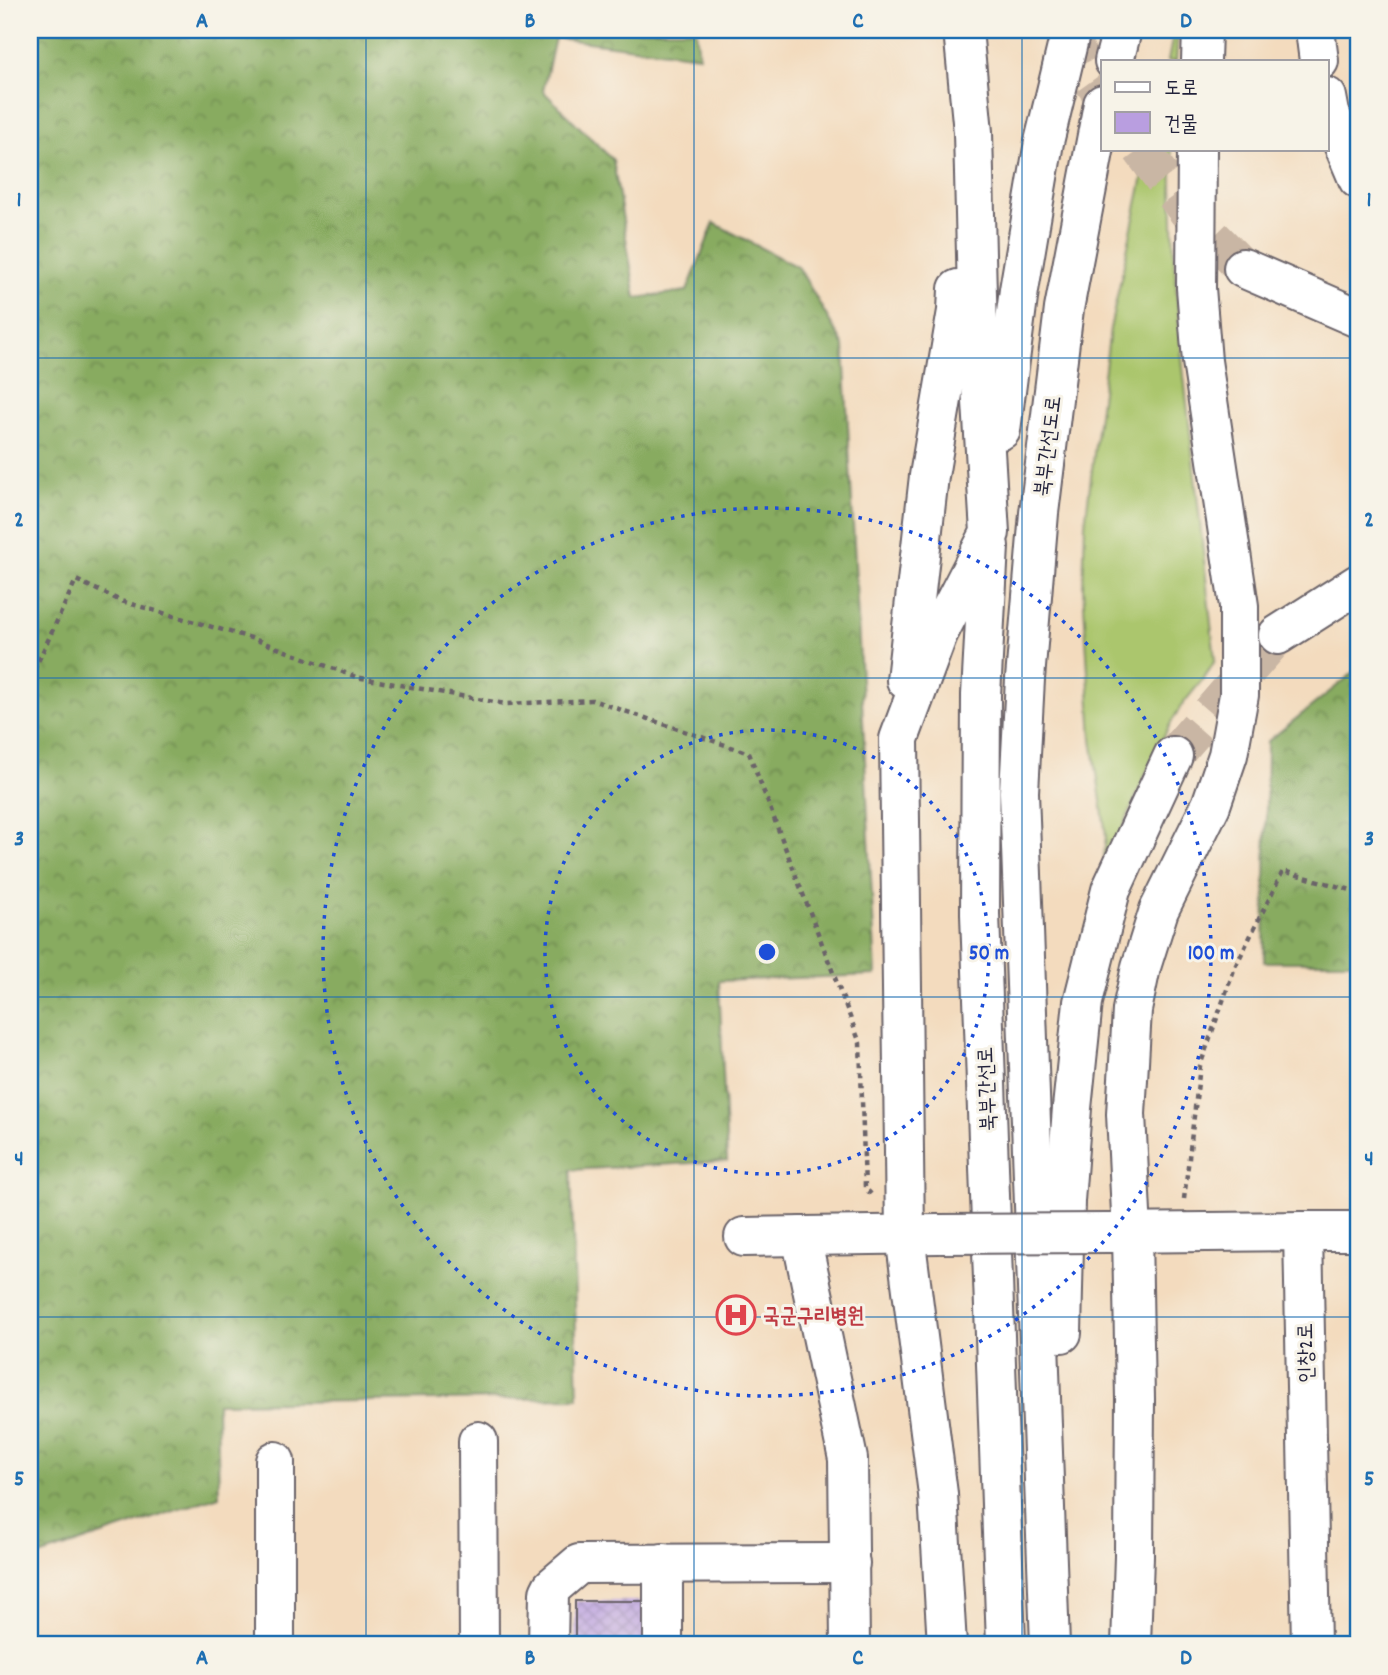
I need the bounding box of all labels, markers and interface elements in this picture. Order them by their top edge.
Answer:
text: A [196,6,208,39]
text: B [525,6,536,39]
text: C [852,6,864,39]
text: D [1180,6,1192,39]
legend [1101,60,1328,150]
text: 도로 [1164,75,1198,105]
text: 건물 [1164,111,1198,141]
text: 1 [16,185,22,218]
text: 1 [1366,185,1372,218]
street label: 북부간선도로 [1029,394,1071,499]
text: 2 [14,505,24,538]
text: 2 [1364,505,1374,538]
text: 3 [14,824,24,857]
text: 3 [1364,824,1374,857]
centre of rings [755,940,779,964]
text: 50 m [969,940,1009,970]
text: 100 m [1188,940,1234,970]
street label: 북부간선로 [973,1046,1005,1132]
text: 4 [14,1144,24,1177]
text: 4 [1364,1144,1374,1177]
hospital icon: 국군구리병원 [715,1294,757,1336]
place label: 국군구리병원 [763,1303,864,1333]
street label: 인창2로 [1292,1323,1324,1383]
text: 5 [14,1464,24,1497]
text: 5 [1364,1464,1374,1497]
text: A [196,1643,208,1675]
text: B [525,1643,536,1675]
text: C [852,1643,864,1675]
text: D [1180,1643,1192,1675]

